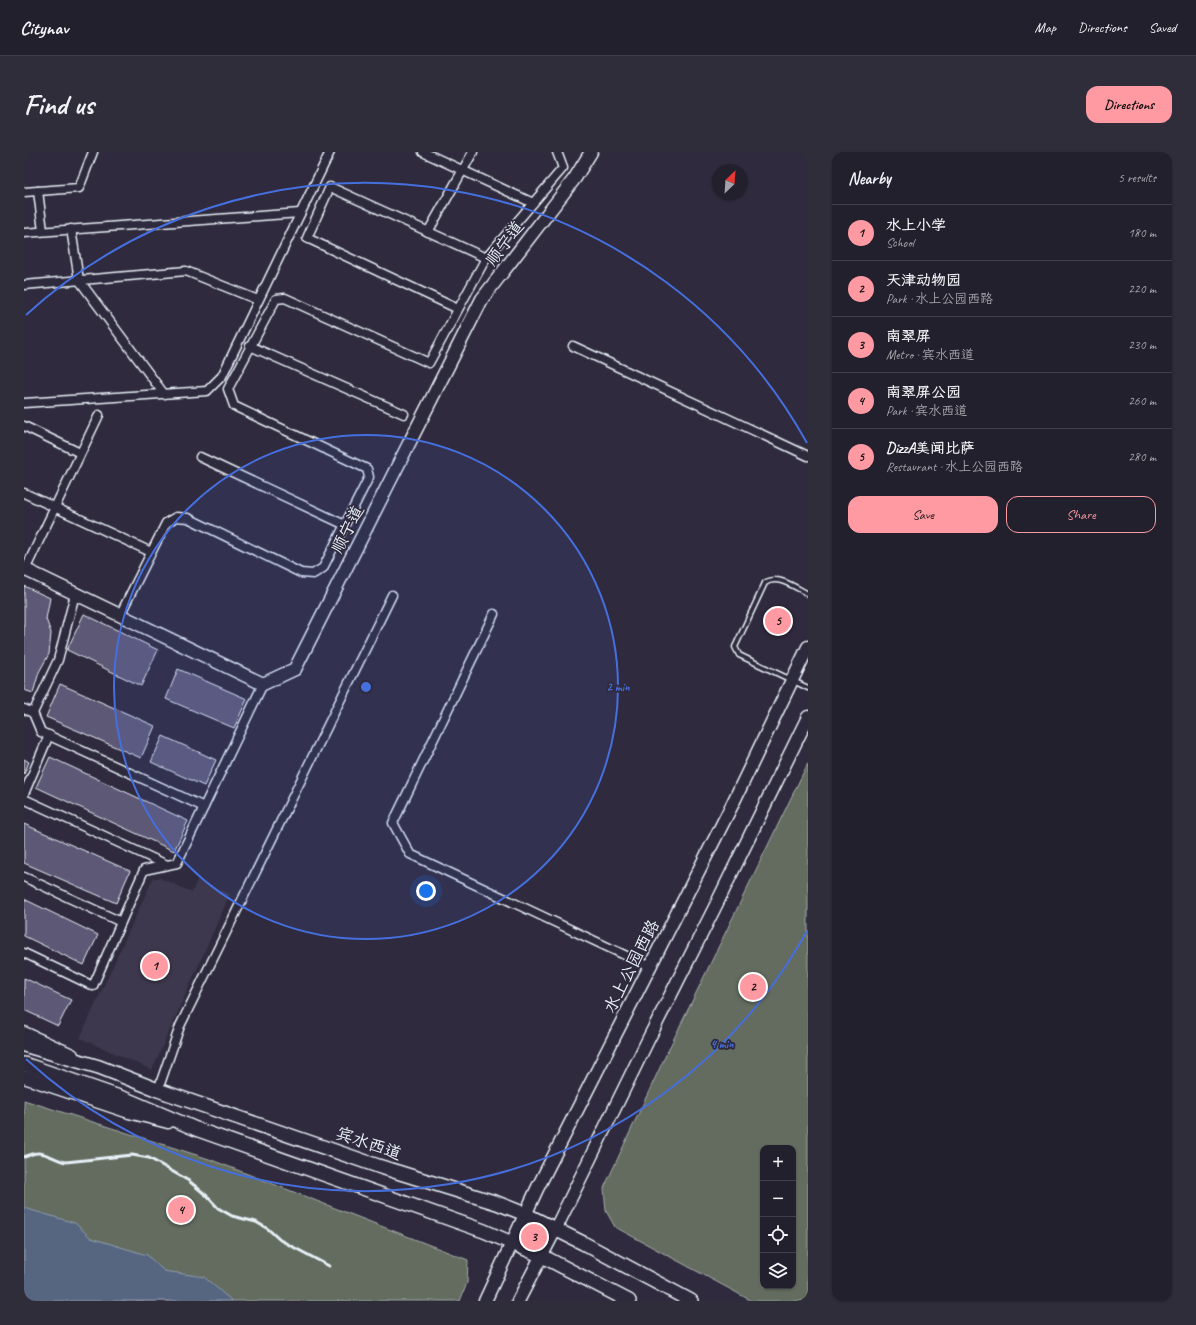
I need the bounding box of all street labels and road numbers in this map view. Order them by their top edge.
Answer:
street label: 顺宁道 [481,217,528,270]
street label: 顺宁道 [327,502,368,557]
street label: 水上公园西路 [599,916,664,1016]
street label: 宾水西道 [333,1122,404,1164]

